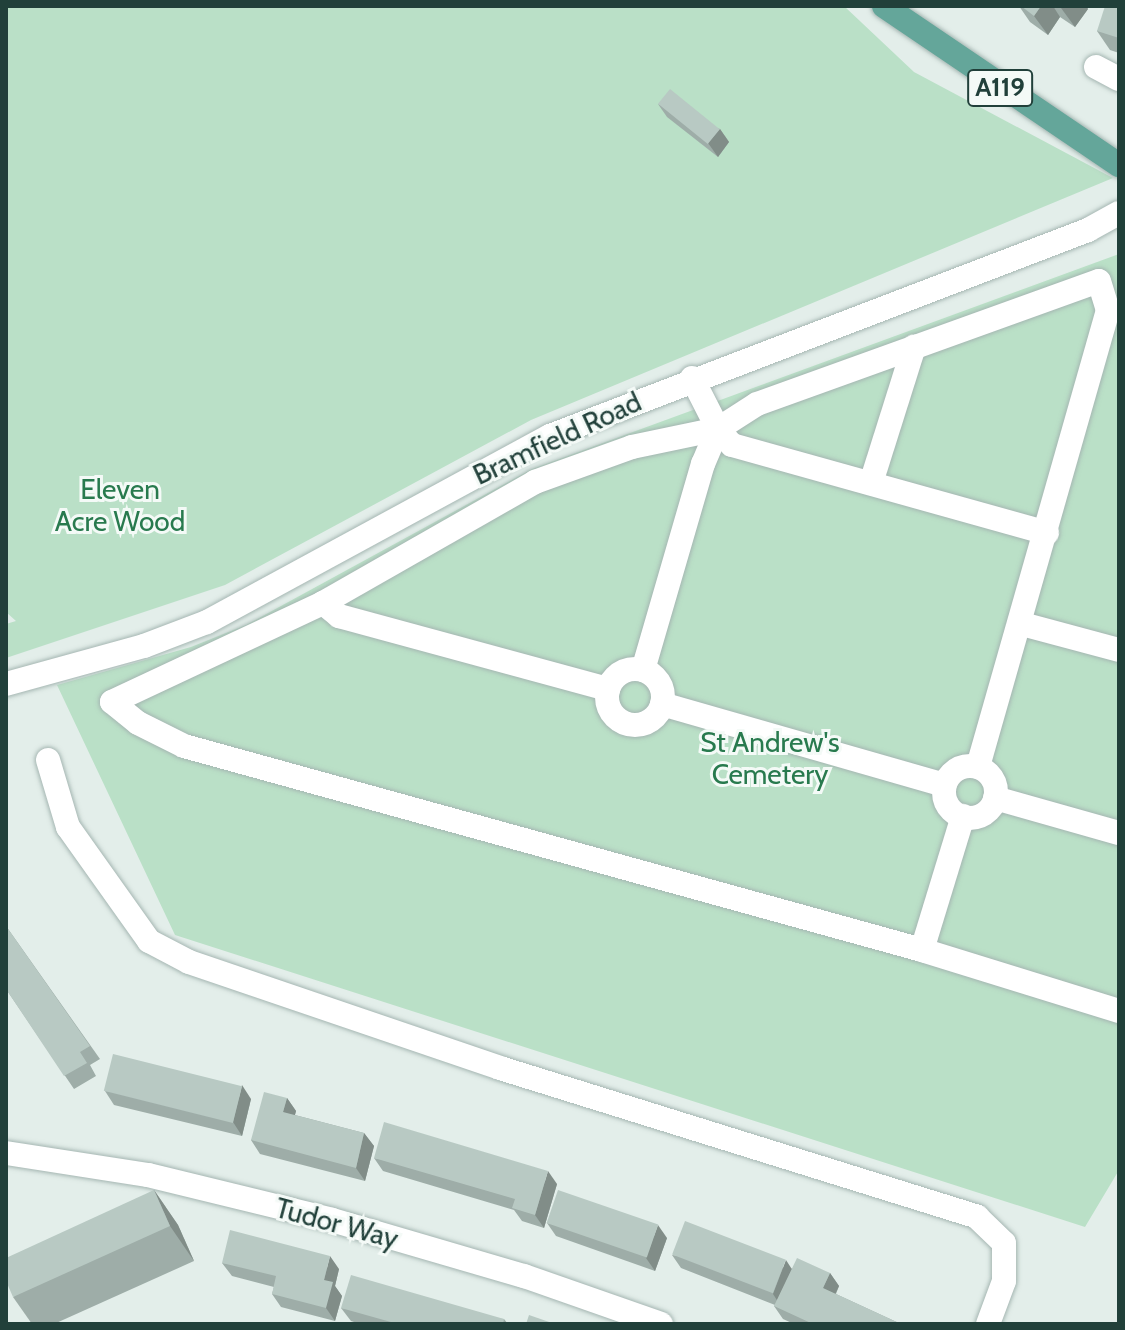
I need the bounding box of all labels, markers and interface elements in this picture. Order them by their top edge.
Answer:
road number: A119 [966,66,1034,110]
street label: Bramfield Road [468,384,646,492]
park label: Eleven Acre Wood [55,472,185,538]
park label: St Andrew's Cemetery [700,725,840,791]
street label: Tudor Way [272,1191,402,1255]

